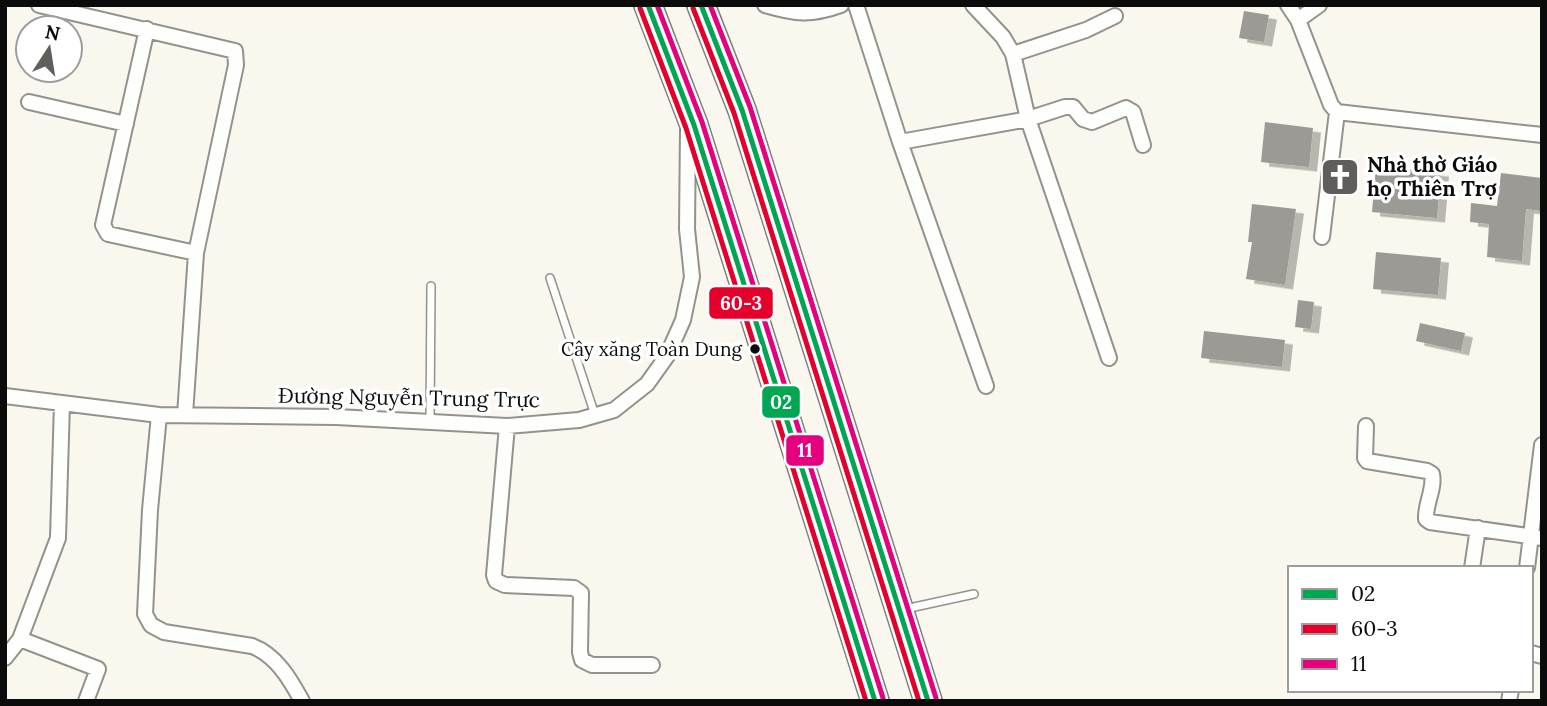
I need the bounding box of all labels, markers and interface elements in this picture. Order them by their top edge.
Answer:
north arrow [14,14,84,84]
text: N [43,19,63,46]
place label: Nhà thờ Giáo họ Thiên Trợ [1367,151,1498,202]
church icon: Nhà thờ Giáo họ Thiên Trợ [1319,156,1361,198]
line badge: 60-3 [708,286,774,320]
text: 60-3 [720,291,762,315]
place label: Cây xăng Toàn Dung [561,337,742,361]
marker: Cây xăng Toàn Dung [748,342,762,356]
street label: Đường Nguyễn Trung Trực [278,382,540,413]
line badge: 02 [761,385,801,419]
text: 02 [770,390,792,414]
line badge: 11 [785,434,825,467]
text: 11 [797,438,813,462]
legend [1288,566,1533,692]
text: 02 [1351,580,1375,607]
text: 60-3 [1351,615,1398,642]
text: 11 [1351,650,1366,677]

